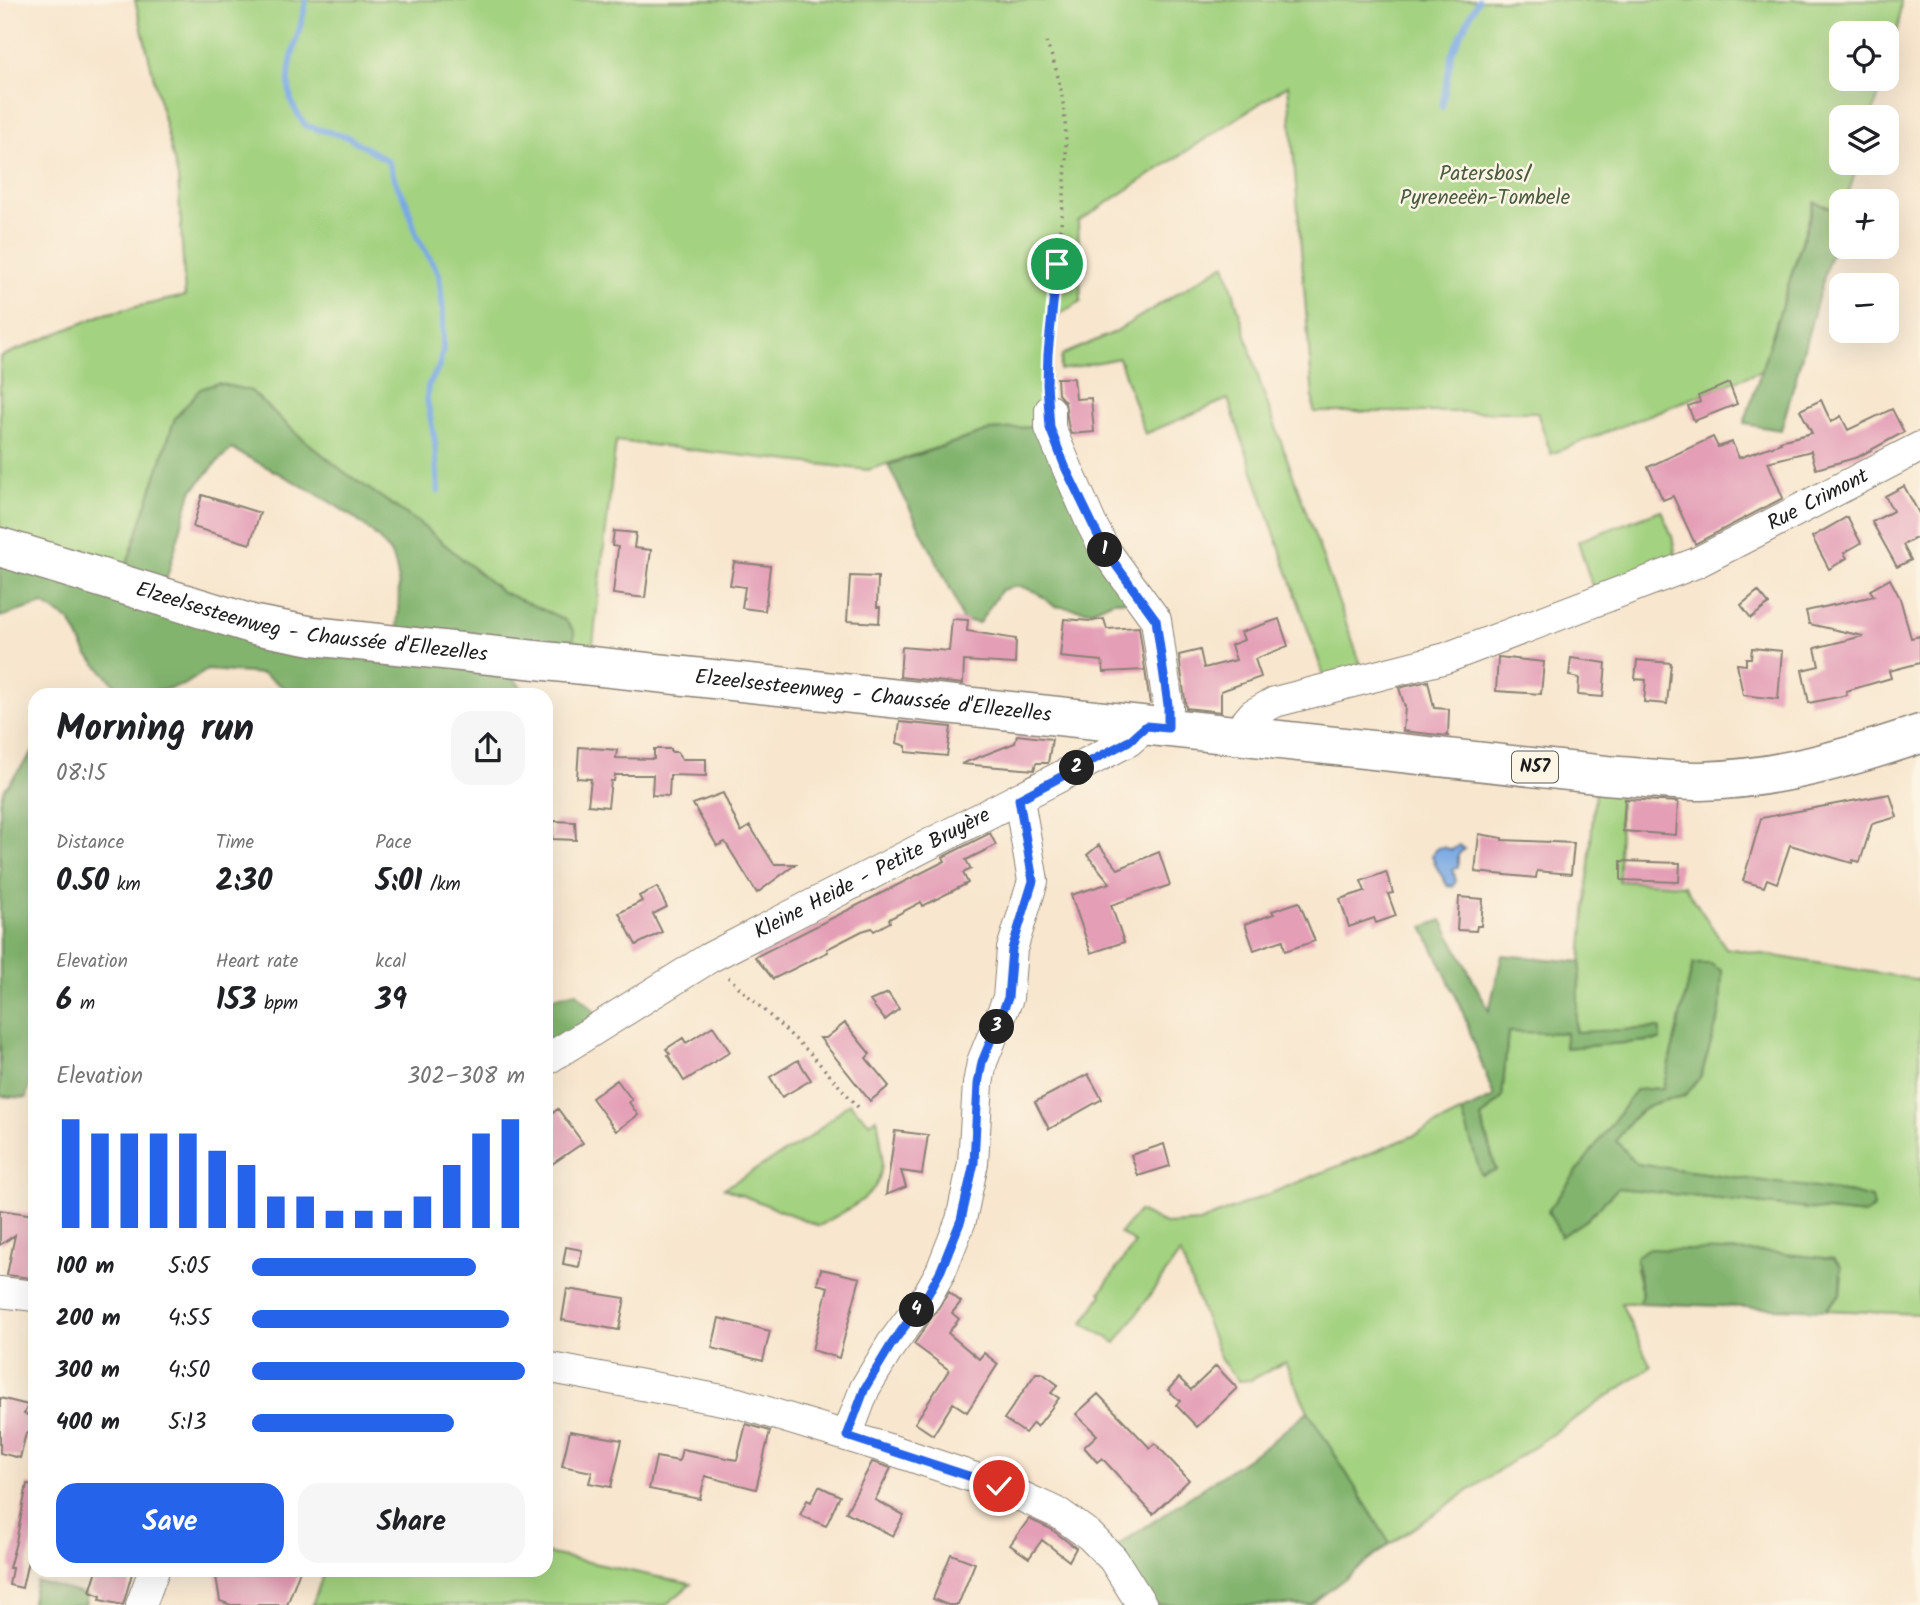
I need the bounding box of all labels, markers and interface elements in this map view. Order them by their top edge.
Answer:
map controls [1829,21,1899,343]
button: locate [1829,21,1899,91]
button: layers [1829,105,1899,175]
park label: Patersbos/ Pyreneeën-Tombele [1400,158,1571,215]
button: + [1829,189,1899,259]
pin [1027,234,1087,294]
icon: arrive [1038,245,1076,283]
button: − [1829,273,1899,343]
street label: Rue Crimont [1761,459,1875,540]
pin: 1 [1088,532,1122,568]
text: 1 [1102,534,1107,564]
street label: Elzeelsesteenweg - Chaussée d'Ellezelles [132,573,489,671]
street label: Elzeelsesteenweg - Chaussée d'Ellezelles [693,661,1053,732]
text: Morning run [56,700,254,760]
button: share [451,711,525,785]
pin: 2 [1060,750,1094,786]
text: 2 [1071,752,1082,782]
road number: N57 [1512,752,1558,782]
text: 08:15 [56,756,107,792]
street label: Kleine Heide - Petite Bruyère [748,799,997,948]
text: Distance [56,828,124,858]
text: Time [216,828,254,858]
text: Pace [375,828,412,858]
text: 0.50 [56,858,109,906]
text: 2:30 [216,858,272,906]
text: 5:01 [375,858,422,906]
text: km [109,870,141,900]
text: /km [422,870,461,900]
text: Elevation [56,947,128,977]
text: Heart rate [216,947,298,977]
text: kcal [375,947,406,977]
text: 6 [56,977,72,1025]
text: 153 [216,977,256,1025]
text: 39 [375,977,407,1025]
text: m [72,989,95,1019]
text: bpm [256,989,298,1019]
pin: 3 [979,1010,1014,1044]
text: 3 [991,1011,1002,1041]
text: Elevation [56,1059,143,1095]
text: 302–308 m [407,1059,525,1095]
text: 100 m [56,1249,114,1285]
text: 5:05 [168,1249,210,1285]
pin: 4 [900,1292,934,1328]
text: 4 [911,1294,922,1324]
text: 200 m [56,1301,121,1337]
text: 4:55 [168,1301,211,1337]
text: 300 m [56,1353,120,1389]
text: 4:50 [168,1353,210,1389]
text: 400 m [56,1405,120,1441]
text: 5:13 [168,1405,206,1441]
pin [969,1456,1029,1516]
icon: check [980,1467,1018,1505]
button: Save [56,1483,284,1563]
button: Share [298,1483,525,1563]

